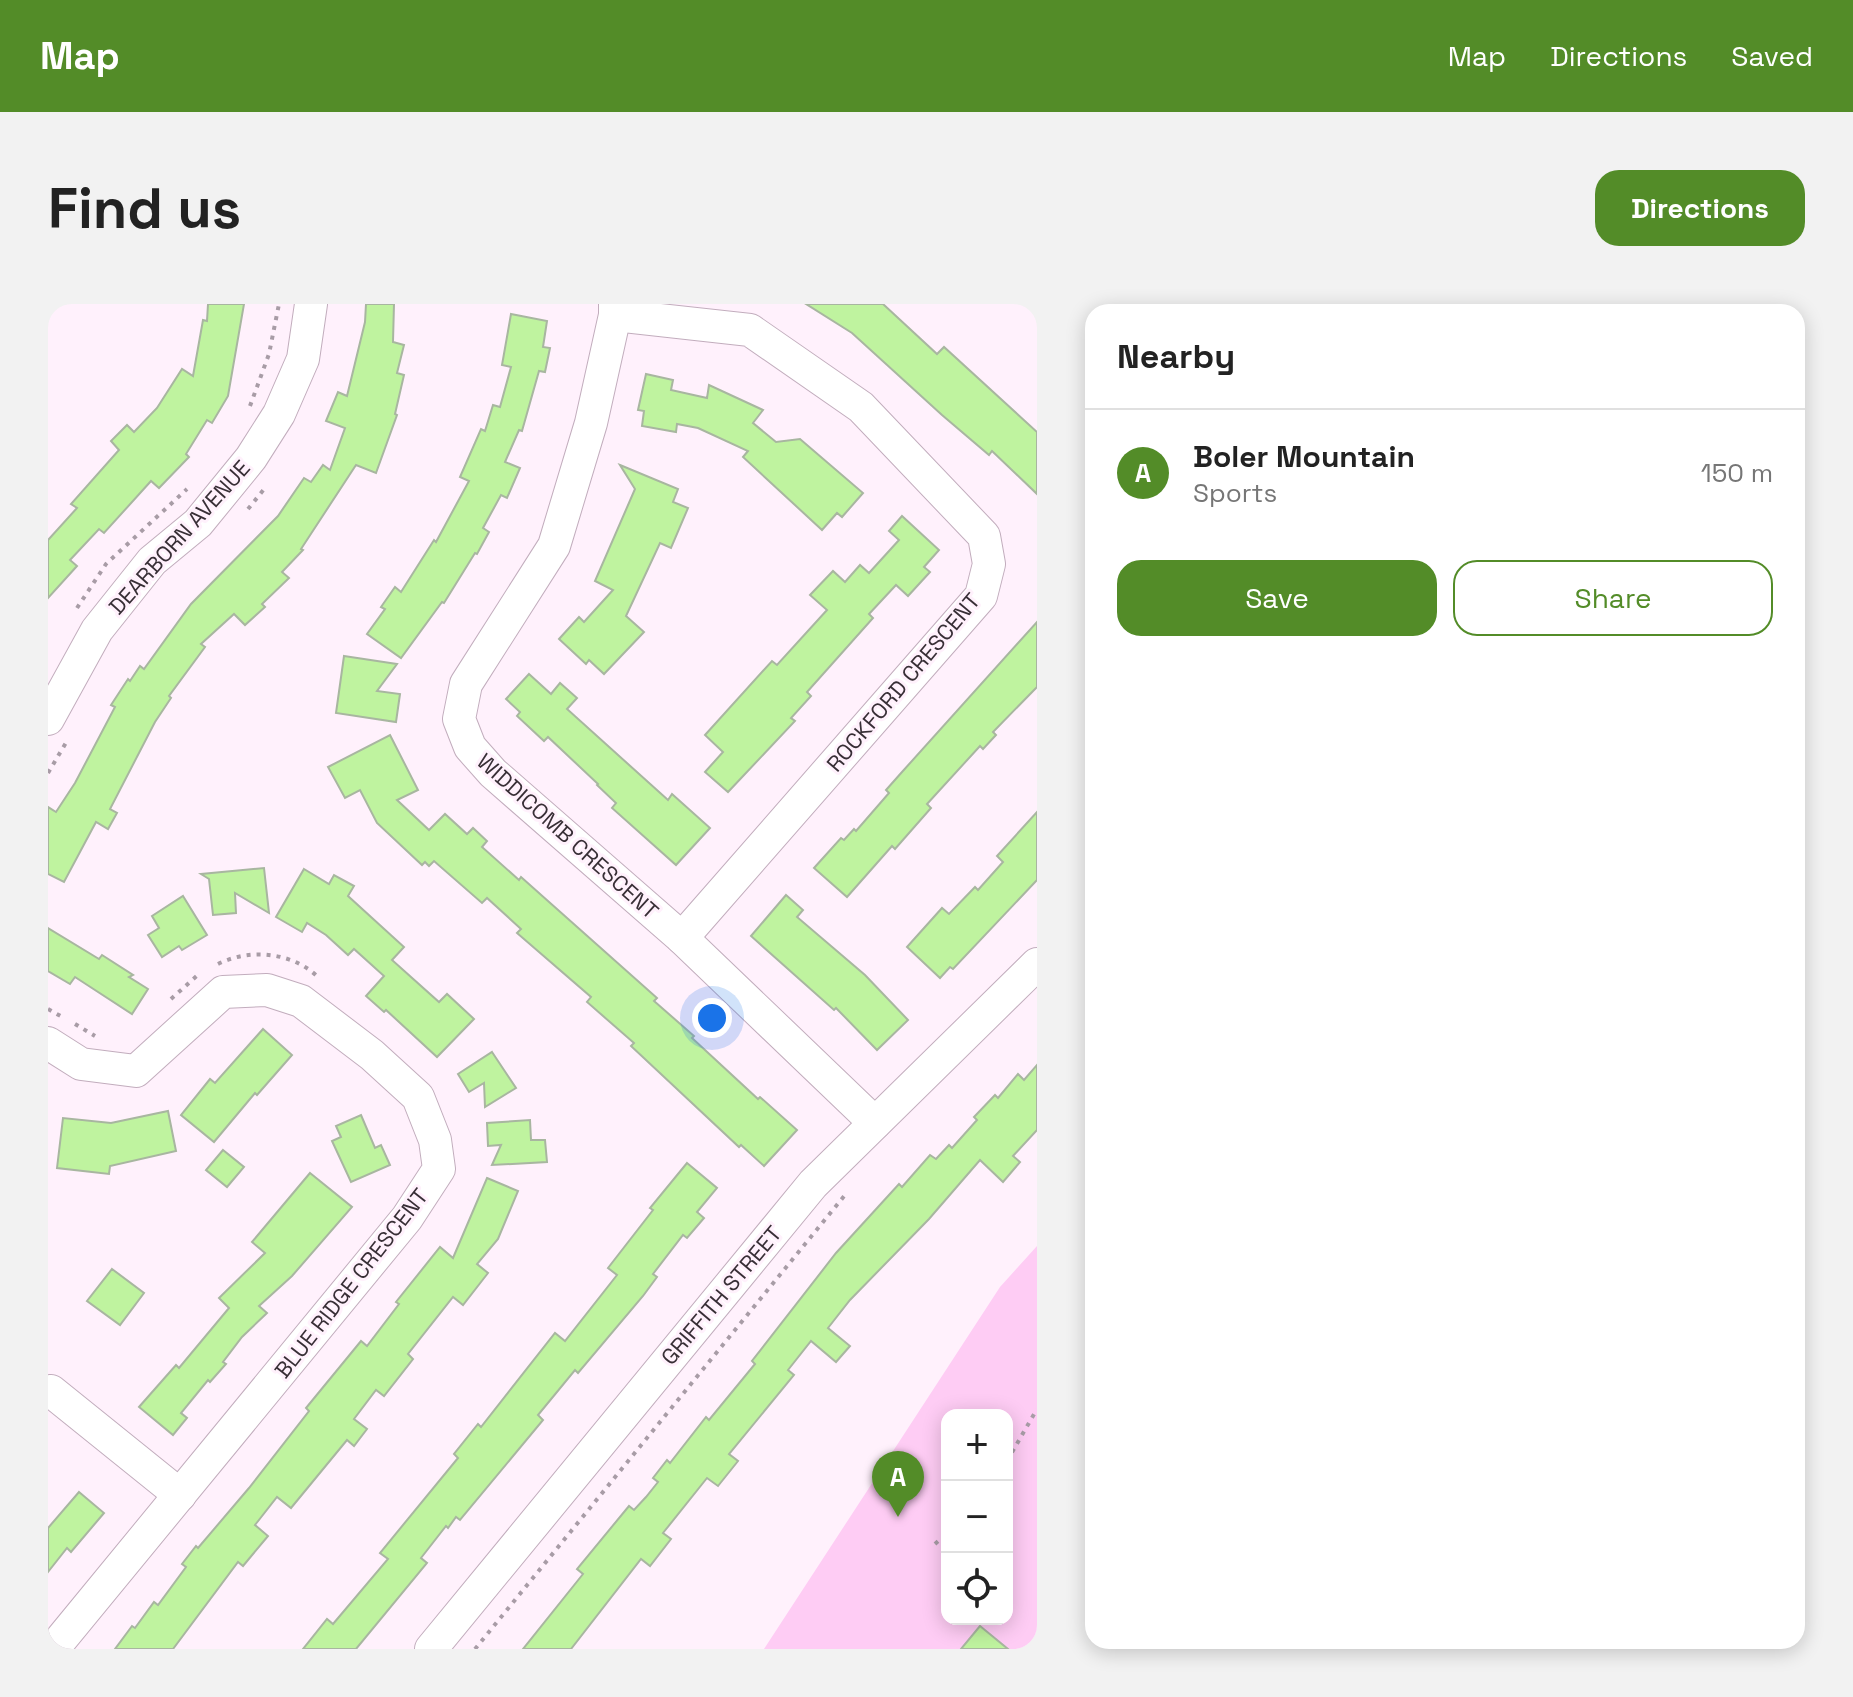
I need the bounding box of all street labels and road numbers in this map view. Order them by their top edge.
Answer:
street label: DEARBORN AVENUE [102,454,256,620]
street label: ROCKFORD CRESCENT [820,587,986,777]
street label: WIDDICOMB CRESCENT [471,747,665,925]
street label: BLUE RIDGE CRESCENT [268,1182,434,1384]
street label: GRIFFITH STREET [655,1220,787,1370]

